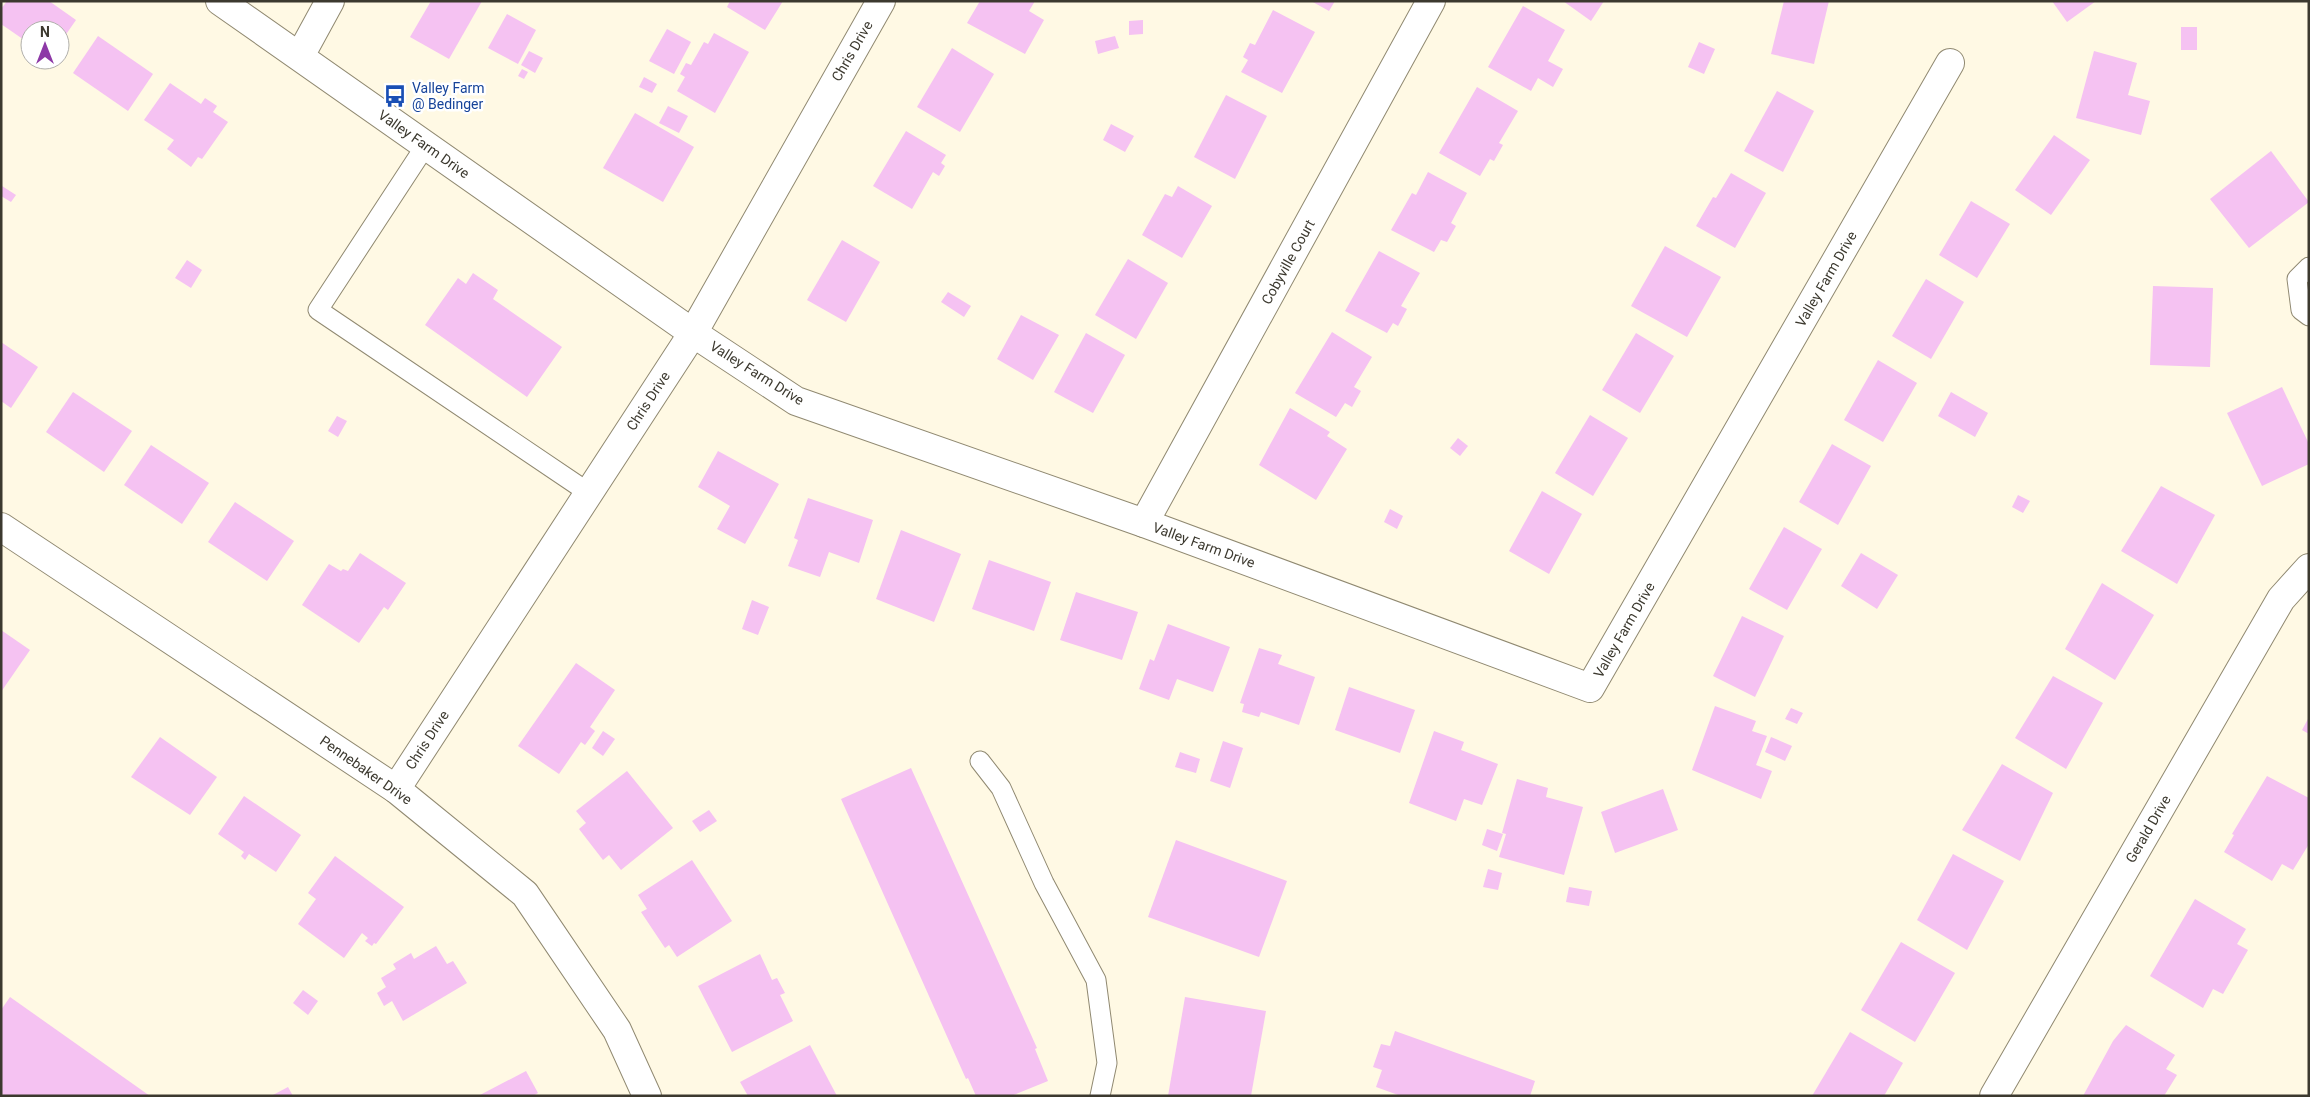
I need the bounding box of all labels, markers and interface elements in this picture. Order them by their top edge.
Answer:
street label: Chris Drive [828,18,876,84]
north arrow [20,20,70,70]
text: N [40,24,50,40]
place label: Valley Farm @ Bedinger [412,80,485,112]
bus stop icon: Valley Farm @ Bedinger [382,83,408,109]
street label: Valley Farm Drive [375,107,473,181]
street label: Cobyville Court [1258,217,1318,307]
street label: Valley Farm Drive [1792,228,1860,330]
street label: Valley Farm Drive [707,338,807,408]
street label: Chris Drive [623,368,673,434]
street label: Valley Farm Drive [1151,519,1257,571]
street label: Valley Farm Drive [1590,579,1658,681]
street label: Chris Drive [402,707,452,773]
street label: Pennebaker Drive [317,732,415,808]
street label: Gerald Drive [2122,792,2174,866]

